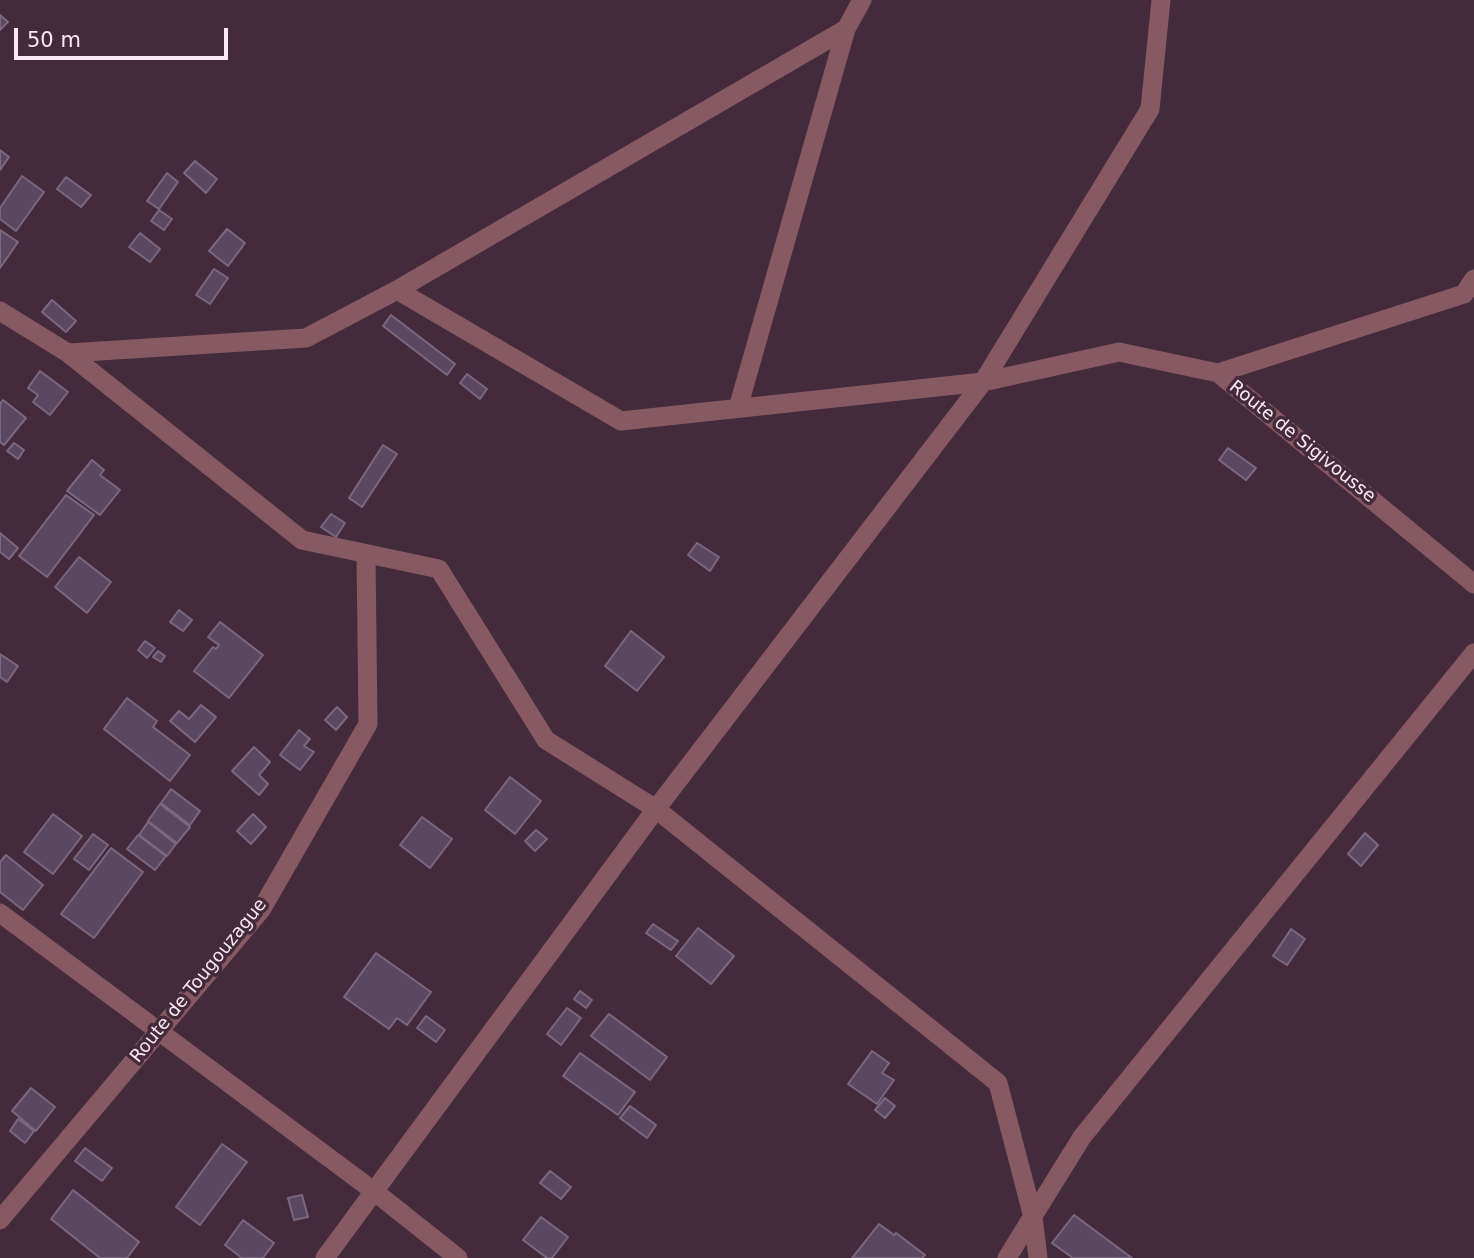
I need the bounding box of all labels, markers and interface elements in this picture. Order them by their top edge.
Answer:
scale bar [18,14,231,58]
text: 50 m [27,28,81,52]
street label: Route de Sigivousse [1225,376,1379,508]
street label: Route de Tougouzague [126,895,272,1067]

